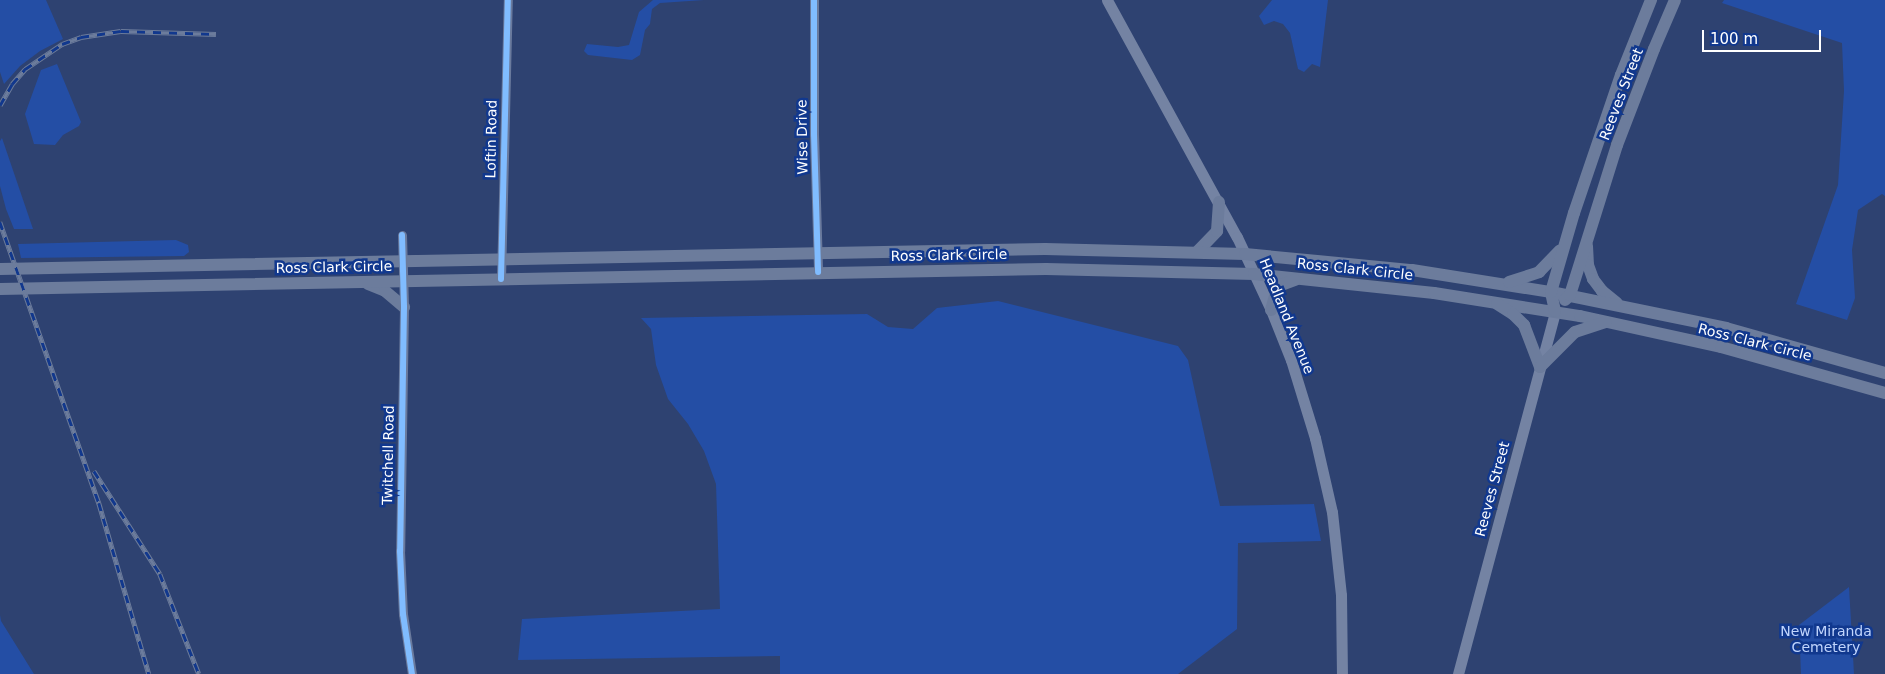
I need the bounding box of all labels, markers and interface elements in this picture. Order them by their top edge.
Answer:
scale bar [1705,20,1824,52]
text: 100 m [1710,30,1758,48]
street label: Reeves Street [1596,45,1646,143]
street label: Wise Drive [793,99,811,175]
street label: Loftin Road [482,100,500,178]
street label: Ross Clark Circle [891,246,1007,264]
street label: Ross Clark Circle [1296,255,1414,283]
street label: Headland Avenue [1256,256,1318,376]
street label: Ross Clark Circle [276,258,392,276]
street label: Ross Clark Circle [1696,320,1814,364]
street label: Twitchell Road [379,405,397,505]
street label: Reeves Street [1471,440,1513,538]
park label: New Miranda Cemetery [1780,623,1872,656]

